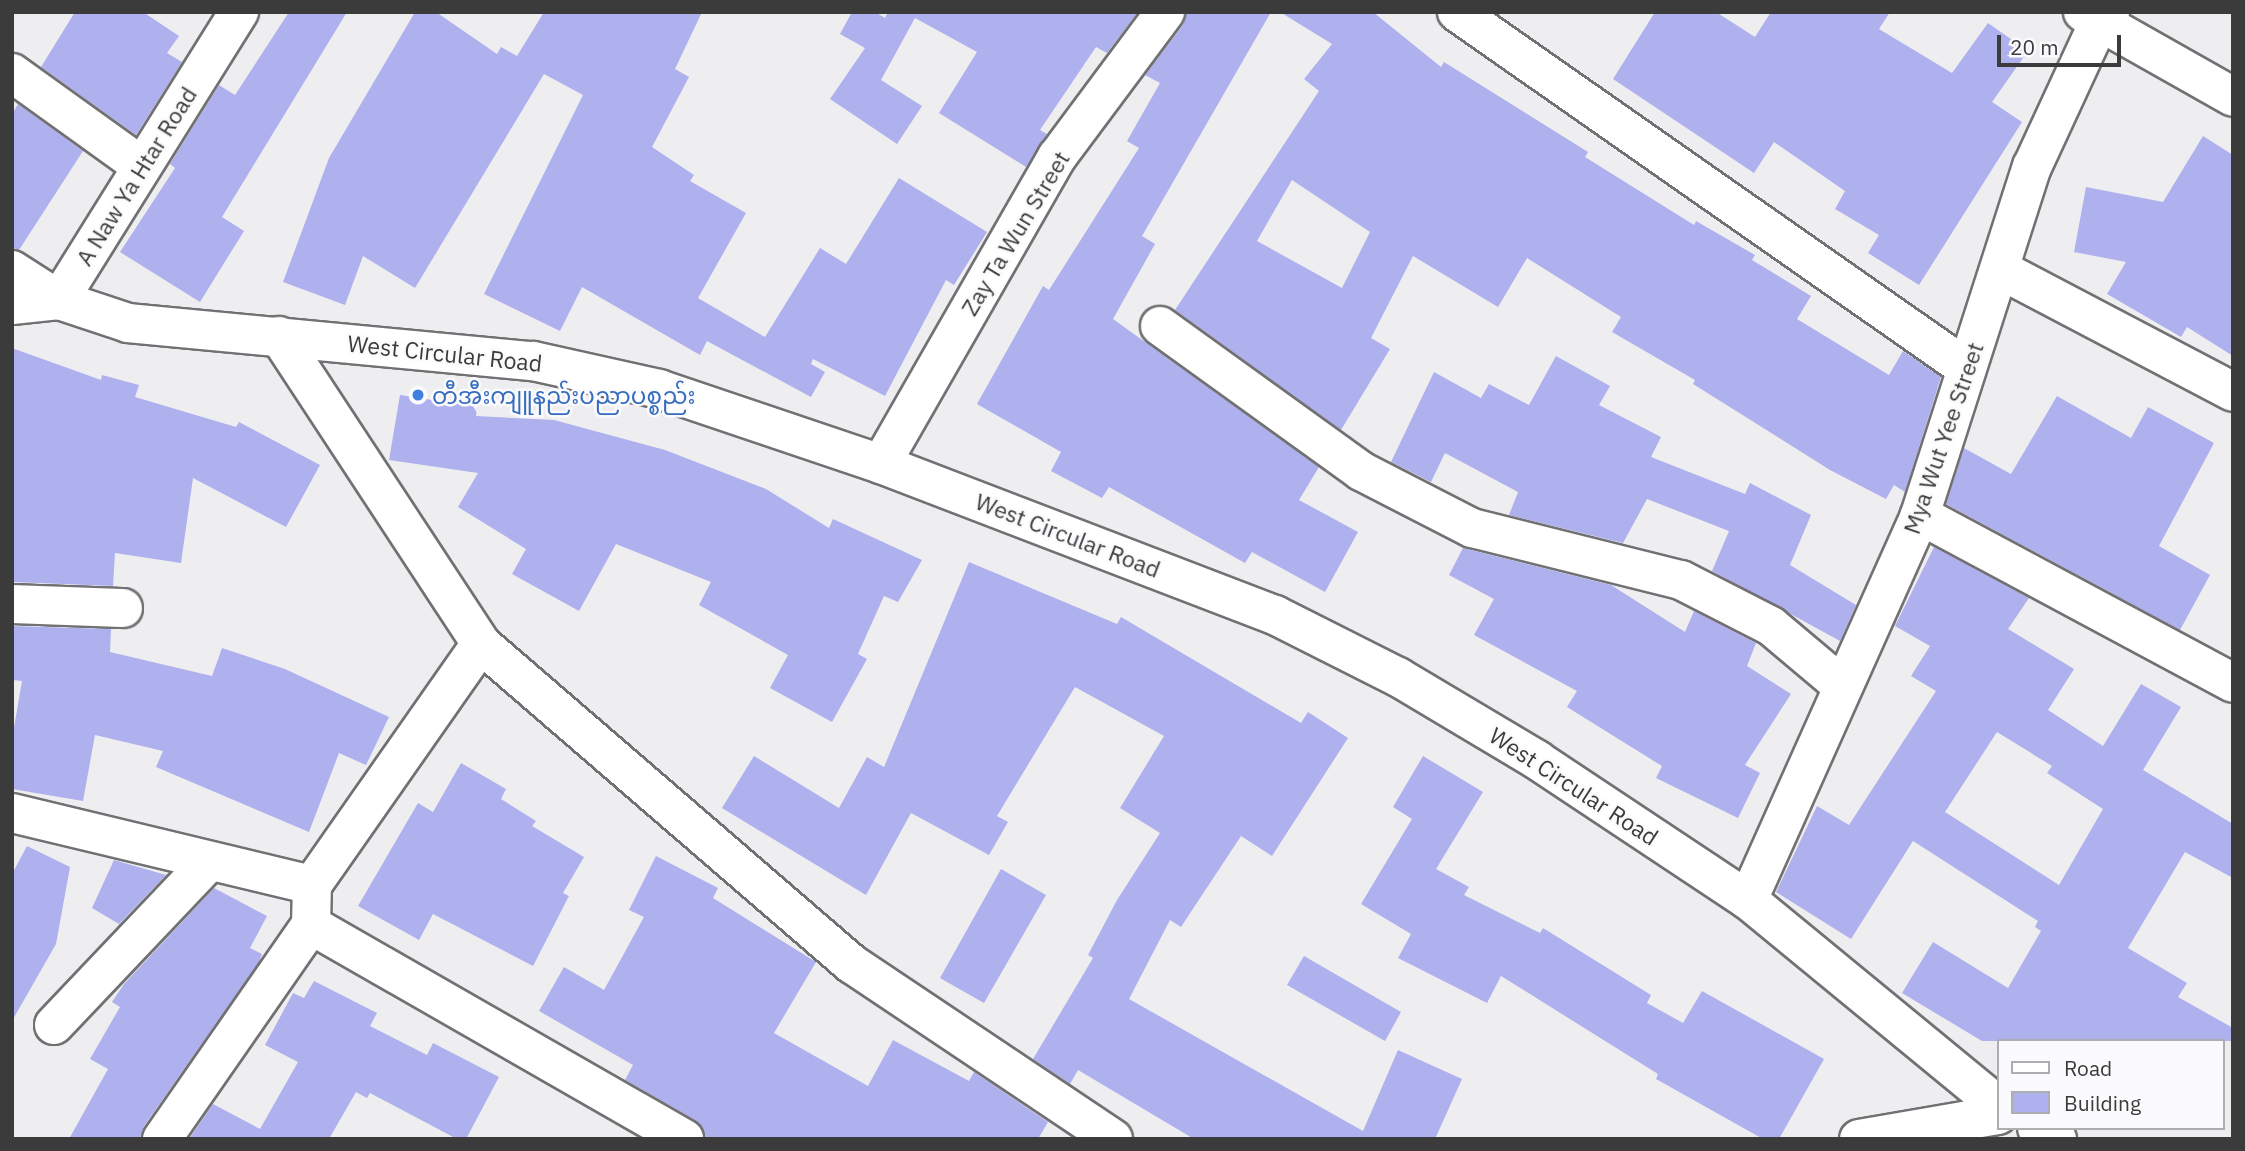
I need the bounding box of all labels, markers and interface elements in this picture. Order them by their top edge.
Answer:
scale bar [2000,21,2124,65]
text: 20 m [2010,33,2059,61]
street label: A Naw Ya Htar Road [70,82,202,270]
street label: Zay Ta Wun Street [955,146,1075,320]
street label: West Circular Road [346,329,544,377]
street label: Mya Wut Yee Street [1897,339,1989,537]
place label: တီအီးကျူနည်းပညာပစ္စည်း [432,381,695,409]
marker: တီအီးကျူနည်းပညာပစ္စည်း [410,387,426,403]
street label: West Circular Road [972,487,1164,583]
street label: West Circular Road [1484,721,1664,851]
legend [1996,1039,2224,1130]
text: Road [2064,1054,2112,1082]
text: Building [2064,1089,2141,1117]

